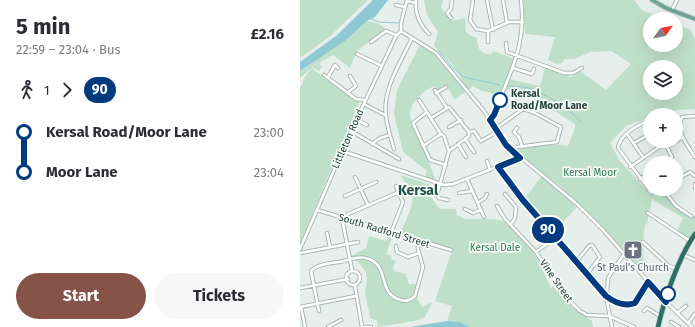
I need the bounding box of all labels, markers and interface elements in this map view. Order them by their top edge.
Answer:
north arrow [643,12,683,52]
map controls [643,12,683,196]
text: 5 min [16,13,71,40]
text: £2.16 [251,25,284,43]
text: 22:59 – 23:04 · Bus [16,42,121,57]
button: layers [643,60,683,100]
icon: walk [16,79,38,101]
icon: forward [56,79,78,101]
text: 90 [92,81,108,98]
text: 1 [44,83,50,98]
place label: Kersal Road/Moor Lane [511,88,588,112]
marker: Kersal Road/Moor Lane [492,92,508,108]
street label: Littleton Road [329,107,367,171]
button: + [643,108,683,148]
text: Kersal Road/Moor Lane [46,123,207,141]
text: 23:00 [254,125,284,140]
button: − [643,156,683,196]
text: Moor Lane [46,163,118,181]
text: 23:04 [254,165,284,180]
park label: Kersal Moor [563,167,617,179]
district label: Kersal [398,182,439,199]
street label: South Radford Street [337,211,432,251]
line badge: 90 [530,217,566,243]
text: 90 [540,221,556,238]
church icon: St Paul's Church [622,239,644,261]
park label: Kersal Dale [470,242,520,254]
street label: Vine Street [537,257,575,305]
place label: St Paul's Church [597,262,669,274]
button: Start [16,273,146,319]
button: Tickets [154,273,284,319]
unlabelled marker [660,286,676,302]

